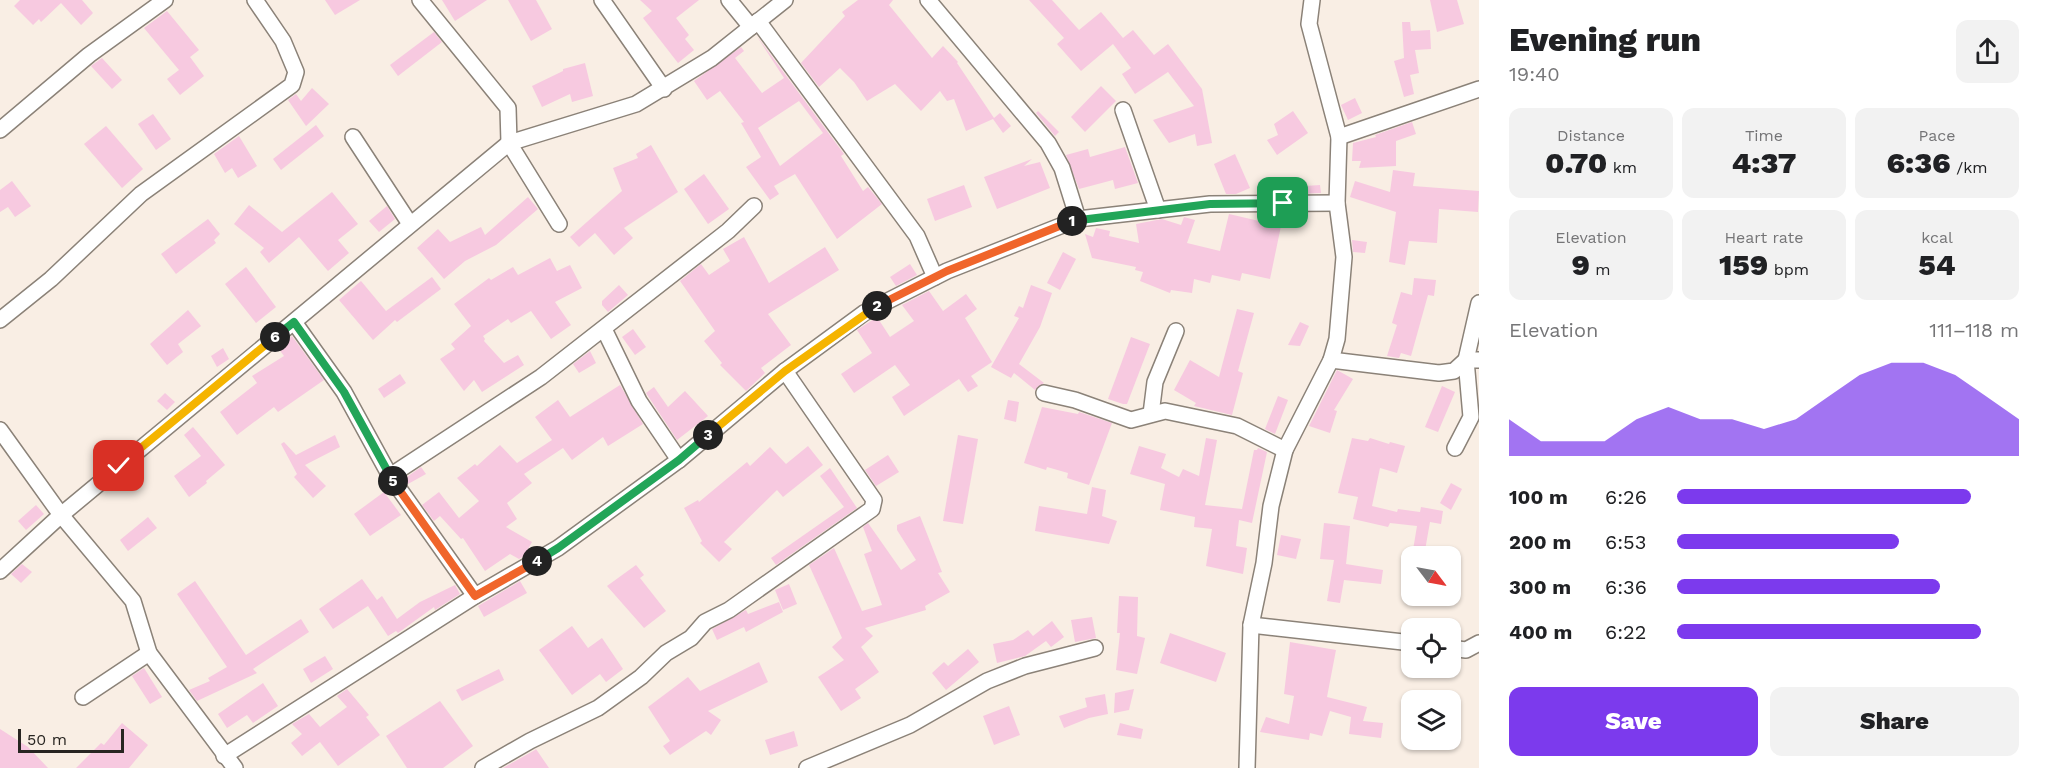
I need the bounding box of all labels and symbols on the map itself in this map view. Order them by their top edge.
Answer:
pin [1257,177,1308,228]
pin: 1 [1057,206,1087,236]
pin: 2 [862,291,892,321]
pin: 6 [260,322,290,352]
pin: 3 [693,420,723,450]
pin [93,440,144,491]
pin: 5 [378,466,408,496]
pin: 4 [522,546,552,576]
north arrow [1401,546,1461,606]
scale bar [18,726,124,754]

